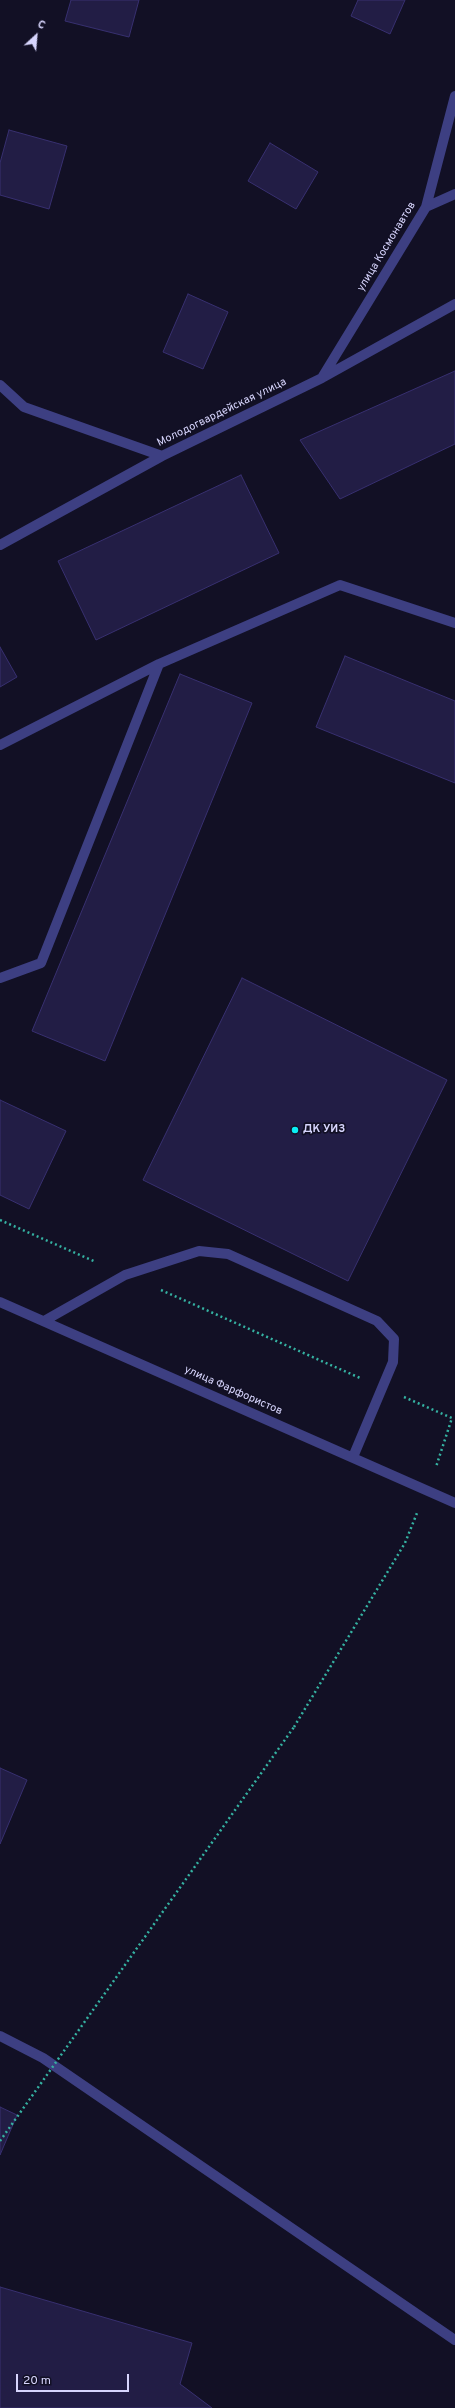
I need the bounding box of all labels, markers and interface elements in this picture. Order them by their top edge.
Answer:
north arrow [16,16,56,56]
text: С [35,17,47,33]
street label: улица Космонавтов [355,200,419,294]
street label: Молодогвардейская улица [155,376,289,450]
place label: ДК УИЗ [303,1123,345,1137]
marker: ДК УИЗ [290,1125,300,1135]
street label: улица Фарфористов [182,1363,284,1419]
scale bar [18,2366,131,2392]
text: 20 m [23,2373,51,2389]

